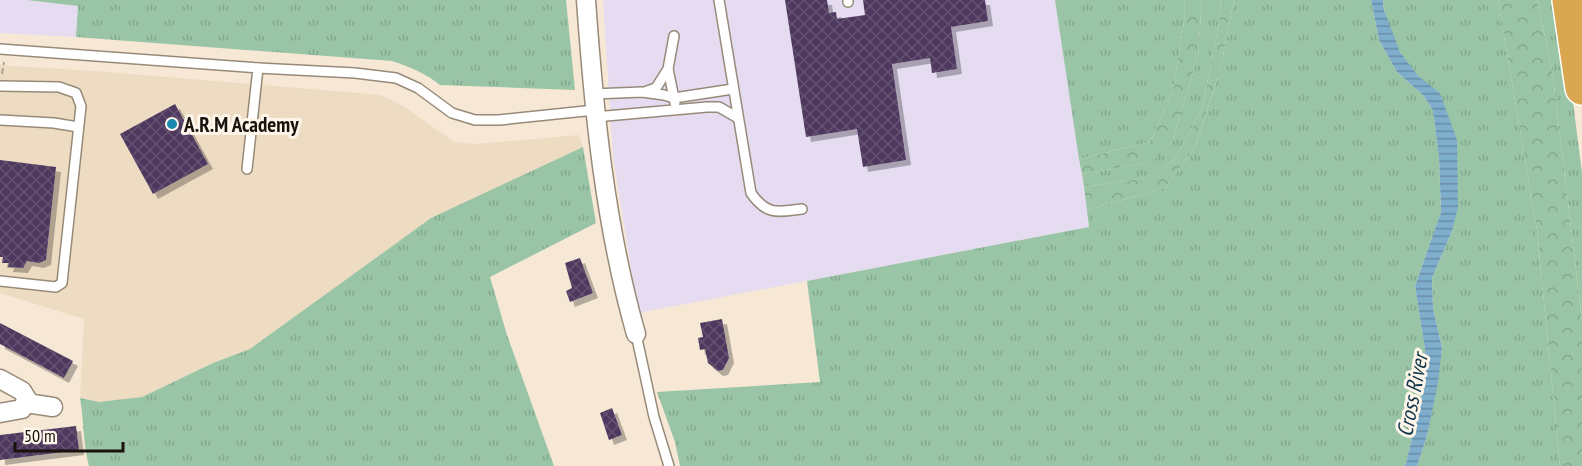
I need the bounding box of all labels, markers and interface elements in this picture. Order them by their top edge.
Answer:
place label: A.R.M Academy [183,111,299,138]
marker: A.R.M Academy [165,117,179,131]
water label: Cross River [1390,348,1434,439]
scale bar [15,415,123,453]
text: 50 m [24,424,56,447]

